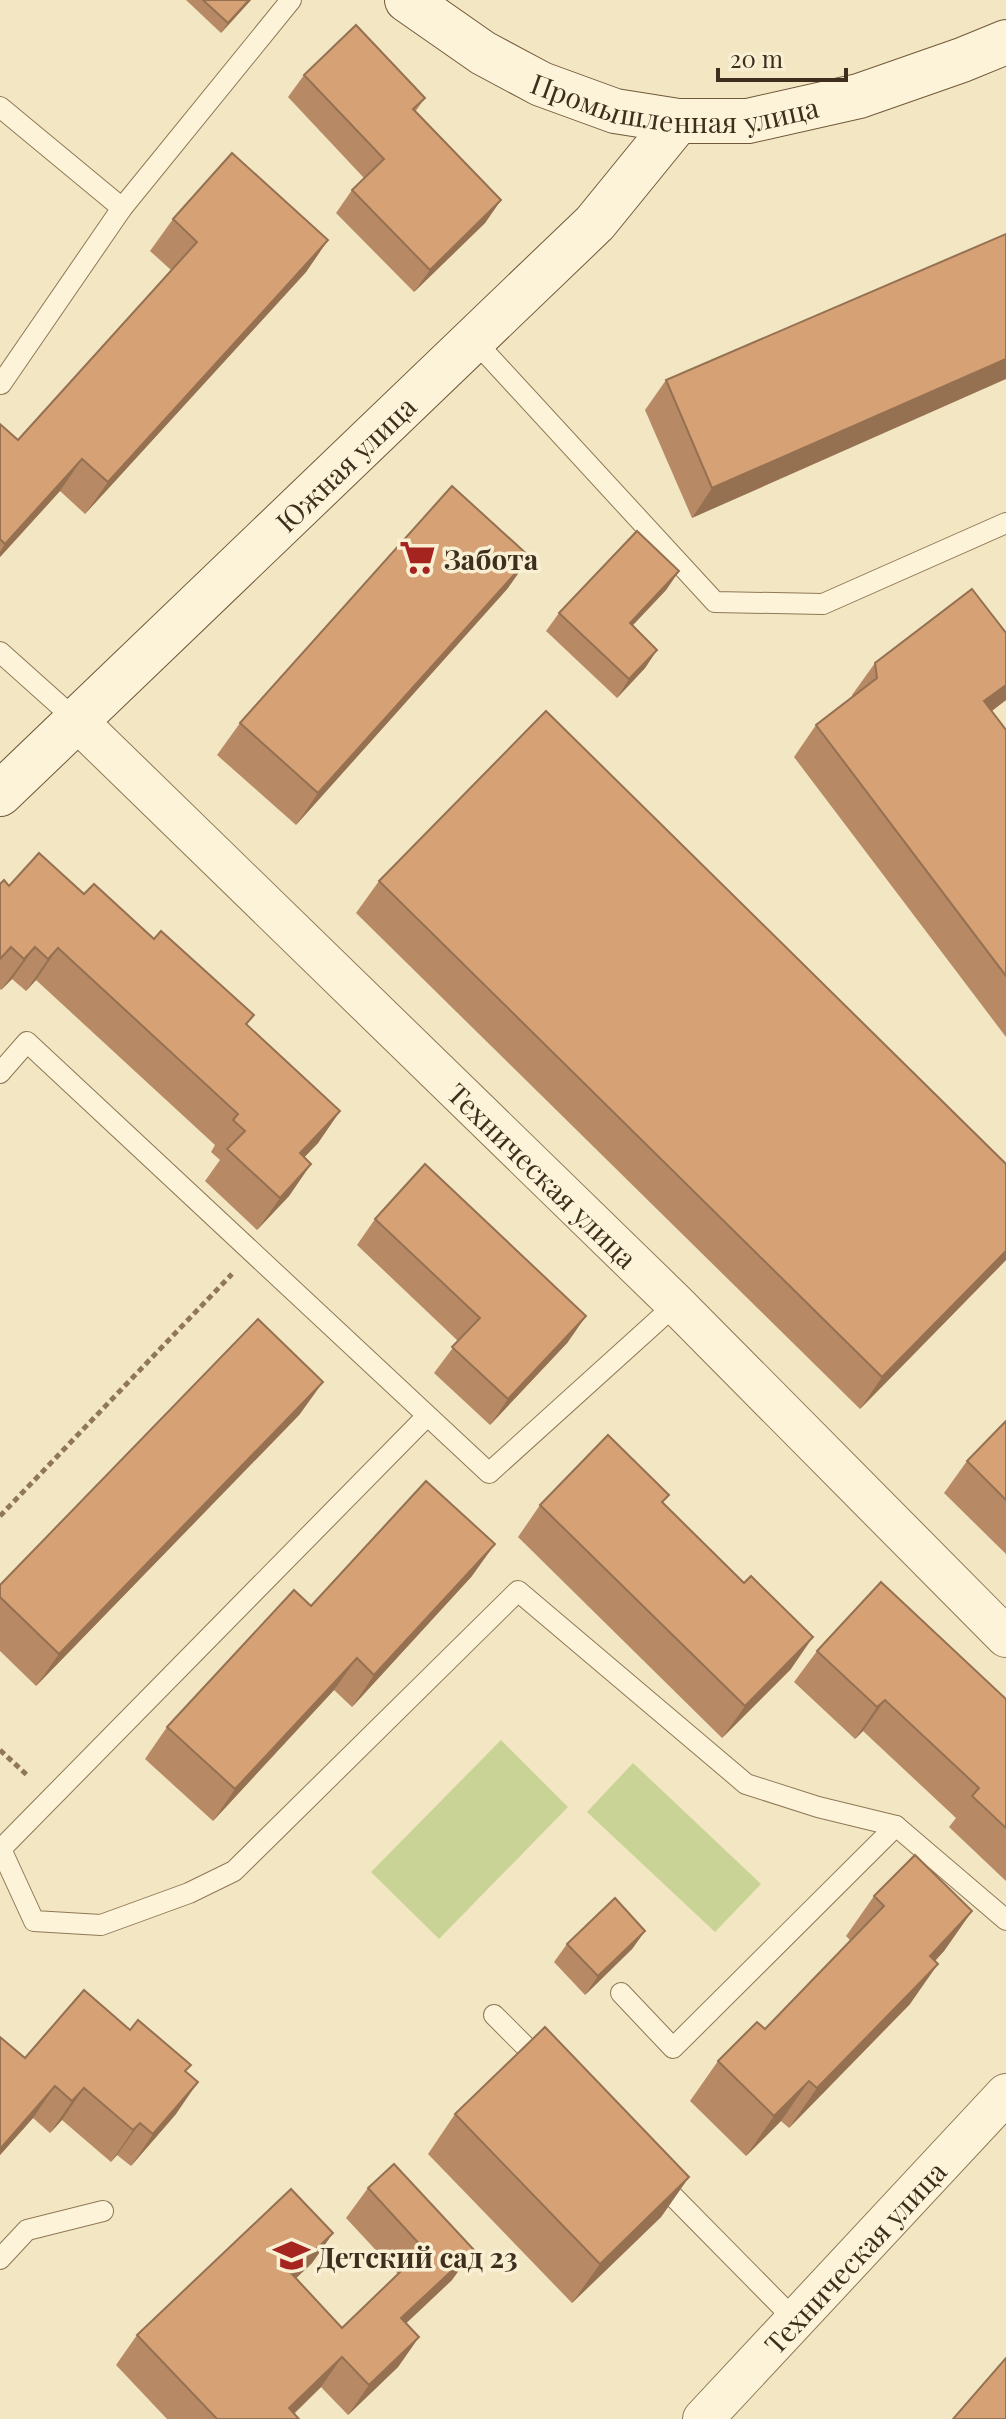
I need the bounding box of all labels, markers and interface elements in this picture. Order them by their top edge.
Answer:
scale bar [718,32,846,82]
text: 20 m [730,42,783,74]
street label: Промышленная улица [526,64,822,140]
street label: Южная улица [267,387,423,539]
supermarket icon: Забота [399,539,437,577]
place label: Забота [444,540,539,577]
street label: Техническая улица [441,1074,646,1275]
street label: Техническая улица [755,2152,953,2361]
school or university icon: Детский сад 23 [272,2237,310,2275]
place label: Детский сад 23 [317,2238,518,2275]

